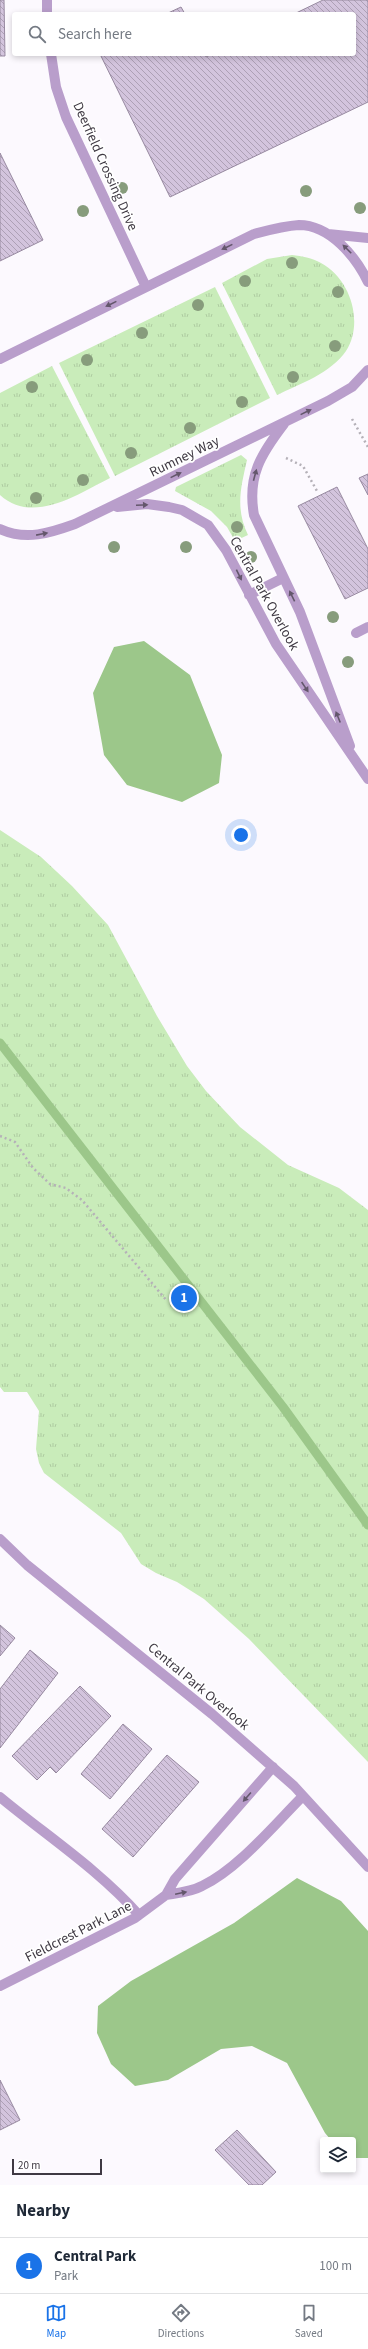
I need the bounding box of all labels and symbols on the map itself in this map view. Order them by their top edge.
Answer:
street label: Deerfield Crossing Drive [68,99,143,234]
one-way arrow [222,244,233,250]
one-way arrow [342,244,352,254]
one-way arrow [105,301,117,307]
one-way arrow [300,409,311,415]
street label: Rumney Way [146,431,223,482]
one-way arrow [253,469,259,481]
one-way arrow [170,472,182,478]
one-way arrow [136,501,148,508]
one-way arrow [36,531,48,537]
street label: Central Park Overlook [224,533,304,654]
one-way arrow [236,569,242,581]
one-way arrow [289,590,295,602]
one-way arrow [301,681,309,692]
one-way arrow [335,711,341,723]
your location [231,825,251,845]
pin: 1 [171,1283,197,1313]
street label: Central Park Overlook [143,1638,254,1735]
one-way arrow [243,1792,252,1801]
one-way arrow [175,1889,188,1895]
street label: Fieldcrest Park Lane [22,1896,135,1967]
scale bar [12,2157,102,2176]

